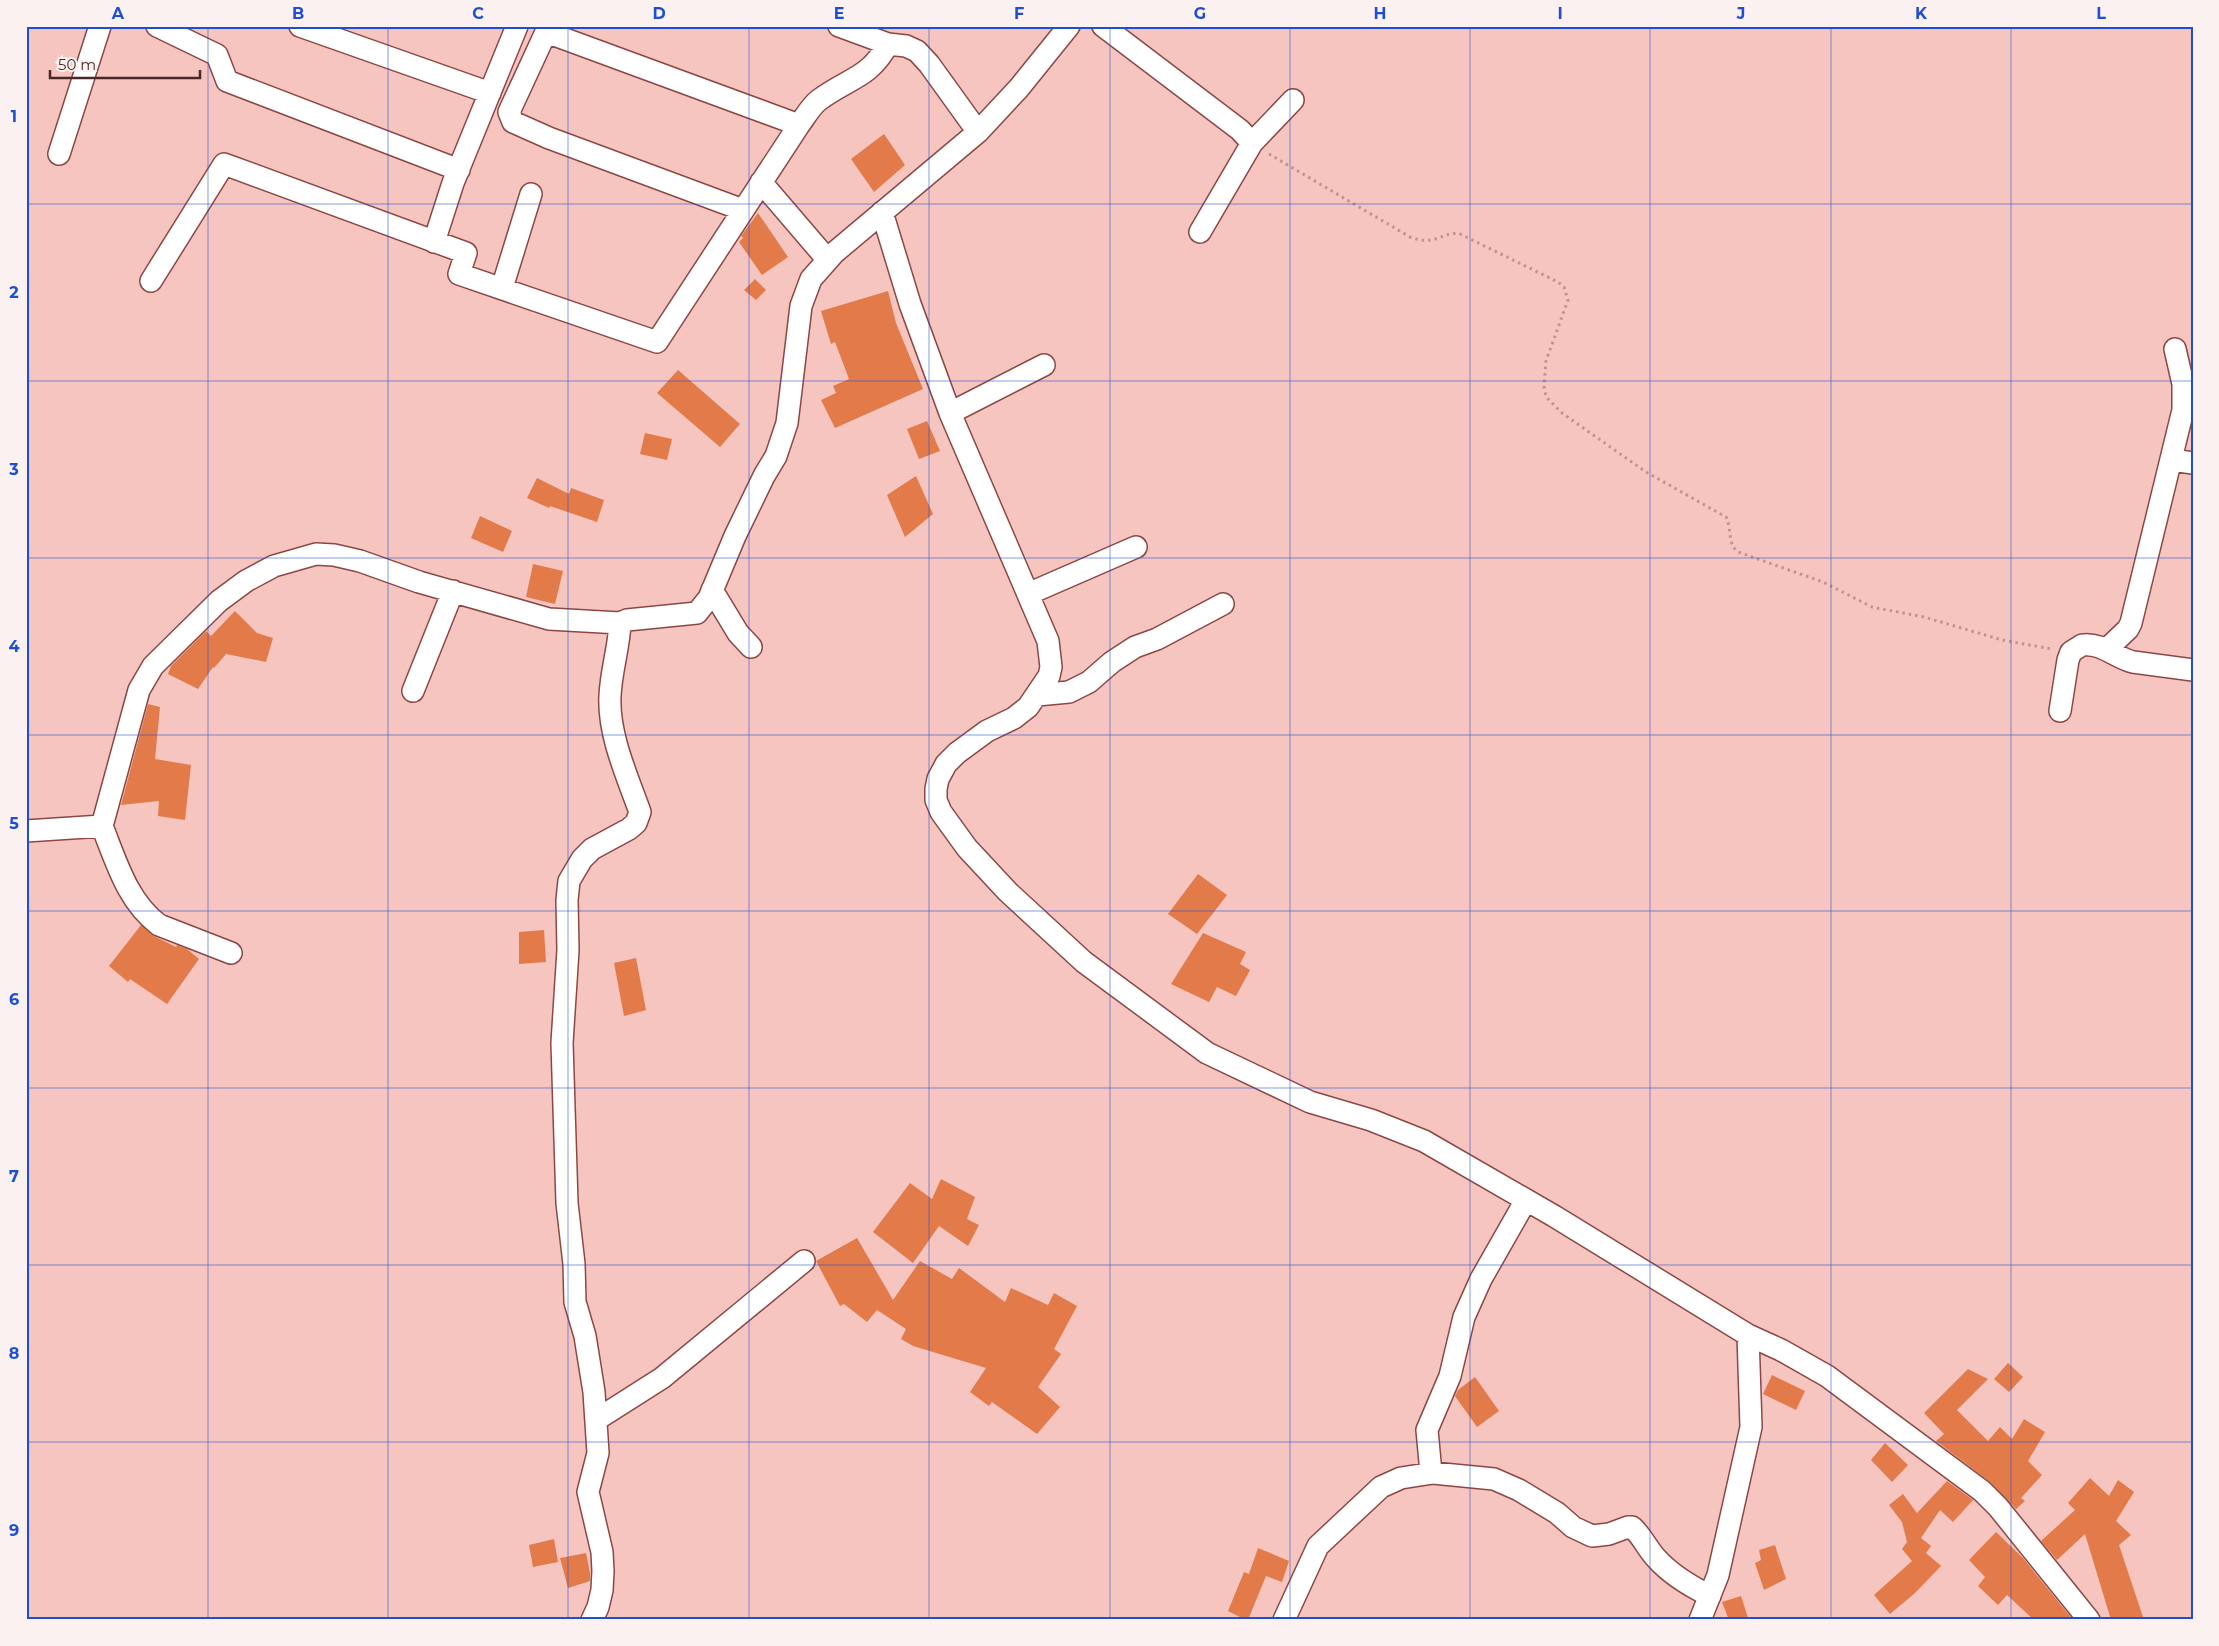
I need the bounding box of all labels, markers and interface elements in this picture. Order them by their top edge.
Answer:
text: A [111,4,125,23]
text: B [292,4,304,23]
text: C [472,4,484,23]
text: D [652,4,666,23]
text: E [834,4,844,23]
text: F [1014,4,1024,23]
text: G [1194,4,1206,23]
text: H [1374,4,1386,23]
text: I [1557,4,1563,23]
text: J [1736,4,1745,23]
text: K [1915,4,1928,23]
text: L [2096,4,2106,23]
scale bar [50,48,200,80]
text: 50 m [58,55,96,74]
text: 1 [11,107,17,126]
text: 2 [9,283,19,302]
text: 3 [8,460,19,479]
text: 4 [8,637,20,656]
text: 5 [9,814,19,833]
text: 6 [9,990,19,1009]
text: 7 [9,1167,19,1186]
text: 8 [9,1344,19,1363]
text: 9 [9,1521,19,1540]

